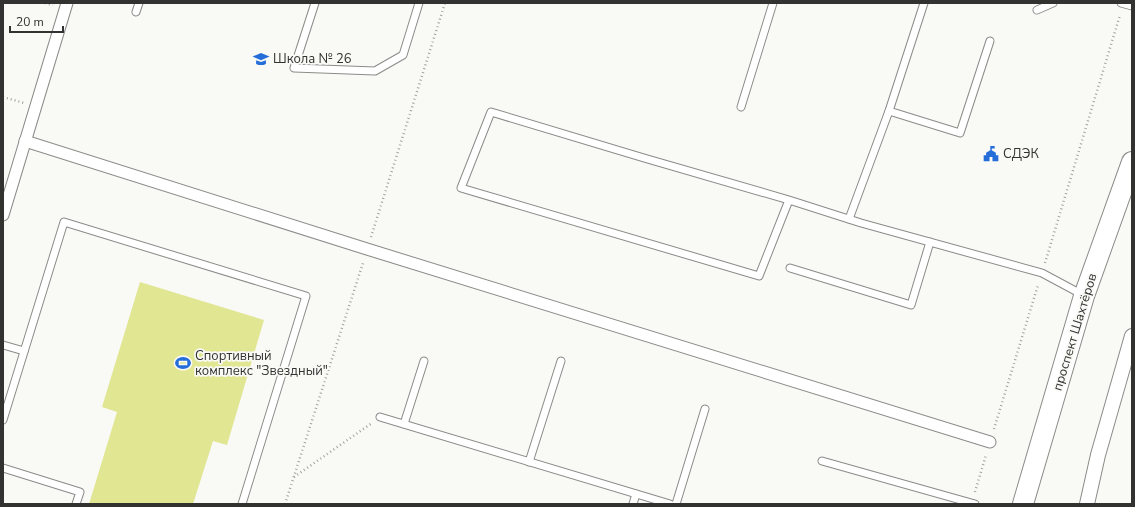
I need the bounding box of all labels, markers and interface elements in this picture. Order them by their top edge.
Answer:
scale bar [10,8,63,34]
text: 20 m [16,14,44,30]
school or university icon: Школа № 26 [252,50,270,68]
place label: Школа № 26 [273,50,352,68]
public building icon: СДЭК [982,145,1000,163]
place label: СДЭК [1003,145,1040,163]
street label: проспект Шахтёров [1049,271,1101,393]
place label: Спортивный комплекс "Звездный" [195,347,328,380]
sports icon: Спортивный комплекс "Звездный" [174,354,192,372]

